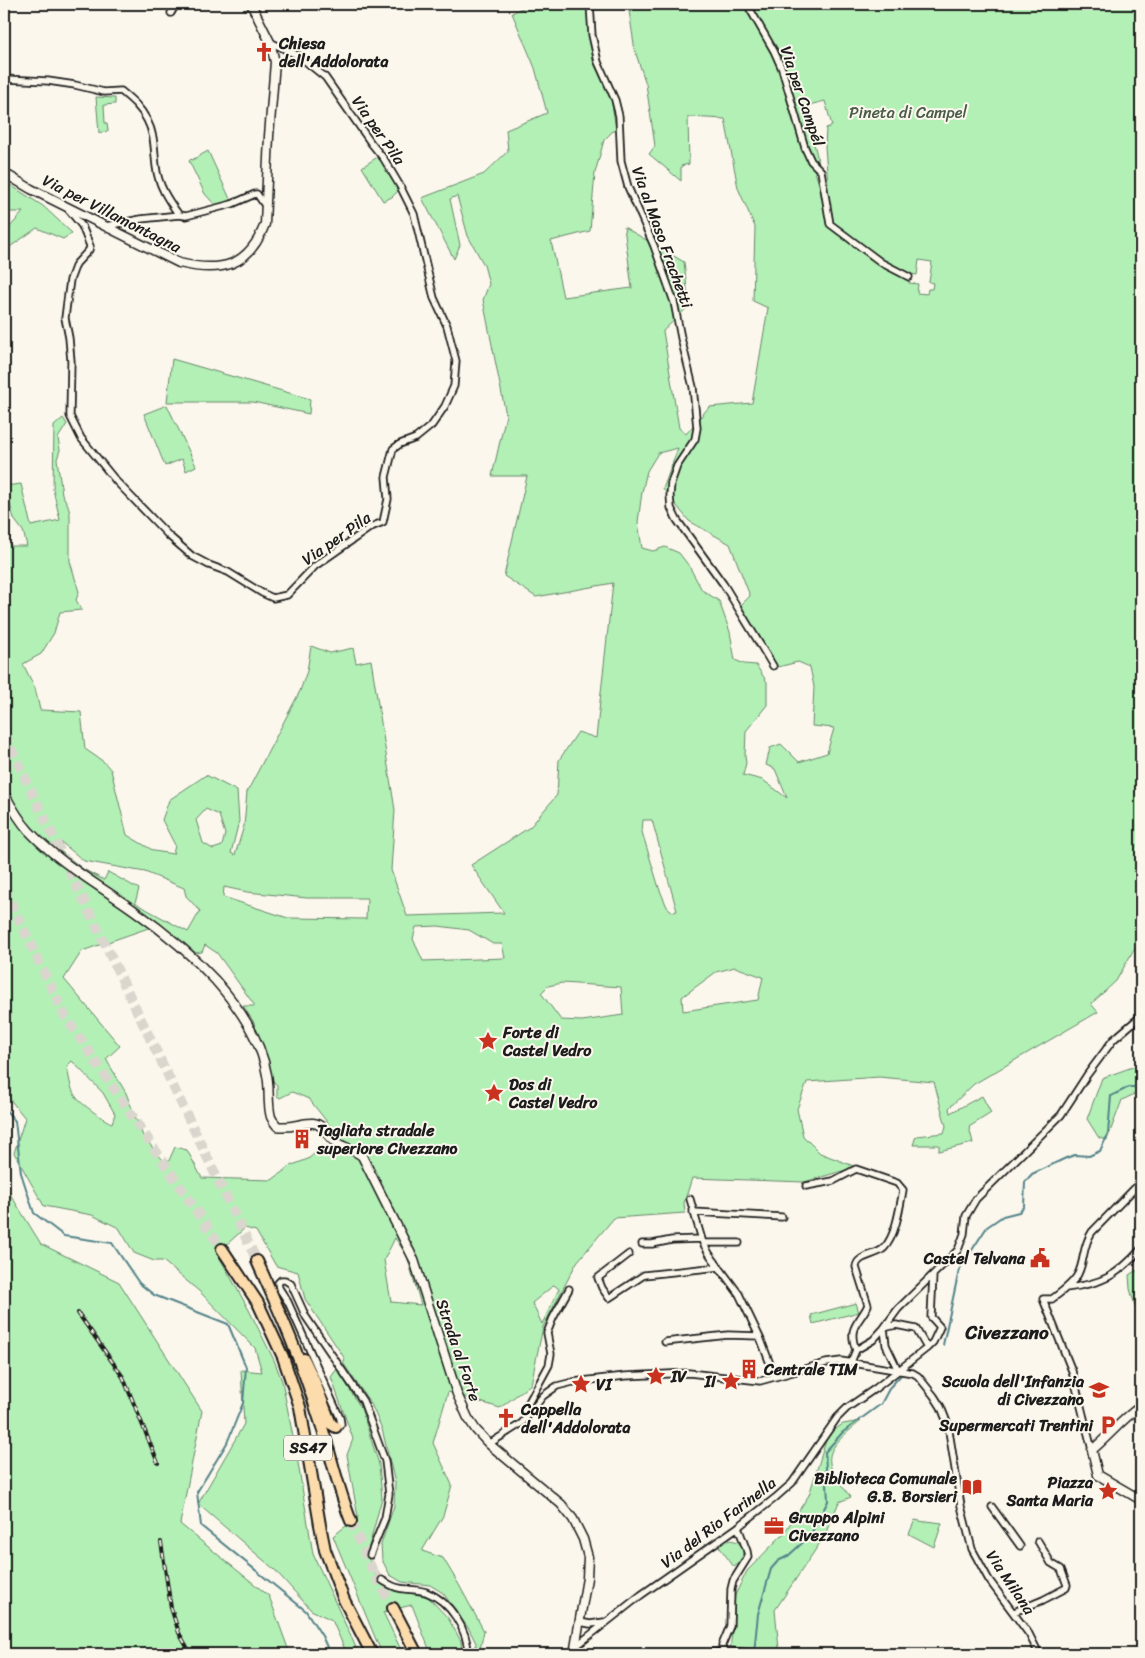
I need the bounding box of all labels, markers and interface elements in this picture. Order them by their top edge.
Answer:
place label: Chiesa dell'Addolorata [278,29,389,76]
church icon: Chiesa dell'Addolorata [253,41,275,63]
street label: Via per Campél [772,42,833,151]
street label: Via per Pila [344,89,414,172]
park label: Pineta di Campel [849,98,968,127]
street label: Via al Maso Frachetti [623,162,702,313]
street label: Via per Villamontagna [37,166,187,261]
street label: Via per Pila [295,503,378,573]
place label: Forte di Castel Vedro [502,1018,592,1065]
place icon: Forte di Castel Vedro [477,1030,499,1052]
place label: Dos di Castel Vedro [508,1070,598,1117]
place icon: Dos di Castel Vedro [483,1082,505,1104]
place label: Tagliata stradale superiore Civezzano [316,1116,458,1163]
building icon: Tagliata stradale superiore Civezzano [291,1128,313,1150]
place label: Castel Telvana [923,1244,1026,1273]
public building icon: Castel Telvana [1029,1247,1051,1269]
street label: Strada al Forte [427,1295,490,1406]
district label: Civezzano [964,1316,1049,1349]
place label: Centrale TIM [763,1355,858,1384]
building icon: Centrale TIM [738,1358,760,1380]
place label: IV [670,1362,687,1391]
place icon: IV [645,1365,667,1387]
place label: II [704,1367,717,1396]
place label: Scuola dell'Infanzia di Civezzano [941,1367,1085,1414]
place label: VI [596,1370,614,1399]
place icon: II [720,1370,742,1392]
place icon: VI [570,1373,592,1395]
school or university icon: Scuola dell'Infanzia di Civezzano [1088,1379,1110,1401]
place label: Cappella dell'Addolorata [520,1395,631,1442]
church icon: Cappella dell'Addolorata [495,1407,517,1429]
place label: Supermercati Trentini [938,1411,1095,1440]
parking icon: Supermercati Trentini [1097,1414,1119,1436]
road number: SS47 [284,1436,332,1460]
place label: Biblioteca Comunale G.B. Borsieri [814,1464,959,1511]
place label: Piazza Santa Maria [1005,1468,1094,1515]
street label: Via del Rio Farinella [654,1469,783,1576]
library icon: Biblioteca Comunale G.B. Borsieri [961,1476,983,1498]
place icon: Piazza Santa Maria [1097,1480,1119,1502]
place label: Gruppo Alpini Civezzano [788,1503,886,1550]
office icon: Gruppo Alpini Civezzano [763,1515,785,1537]
street label: Via Milana [978,1544,1044,1622]

